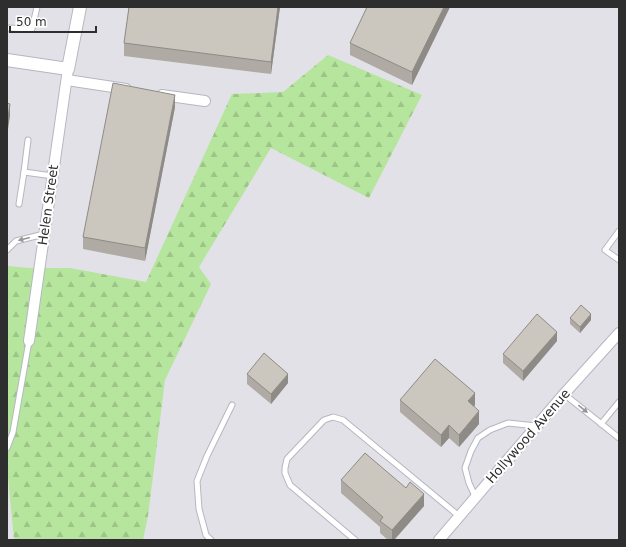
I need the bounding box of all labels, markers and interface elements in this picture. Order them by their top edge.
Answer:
scale bar [10,8,96,34]
text: 50 m [16,15,47,29]
street label: Helen Street [35,164,61,246]
one-way arrow [18,236,30,242]
street label: Hollywood Avenue [483,386,573,486]
one-way arrow [577,404,588,413]

